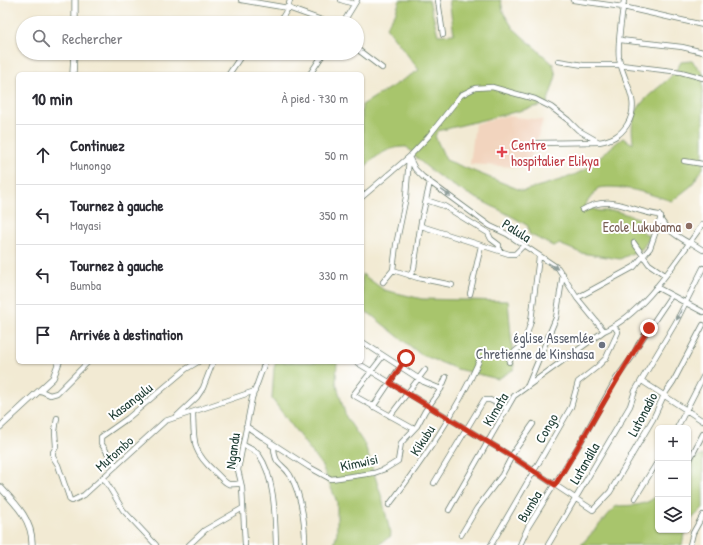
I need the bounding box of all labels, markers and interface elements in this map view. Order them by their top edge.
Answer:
search box [16,16,364,60]
icon: search [30,27,52,49]
text: Rechercher [62,28,123,49]
text: 10 min [32,87,73,110]
text: À pied · 730 m [281,89,348,107]
text: Continuez [70,135,125,156]
place label: Centre hospitalier Elikya [511,135,599,171]
icon: ahead [32,144,54,166]
text: 50 m [325,146,348,164]
marker: Centre hospitalier Elikya [496,146,508,158]
text: Munongo [70,156,111,174]
one-way arrow [441,189,451,197]
text: Tournez à gauche [70,195,163,216]
icon: left [32,204,54,226]
text: 350 m [319,206,348,224]
street label: Palula [499,214,536,246]
text: Mayasi [70,216,101,234]
place label: Ecole Lukubama [603,217,682,236]
marker: Ecole Lukubama [684,221,694,231]
text: Tournez à gauche [70,255,163,276]
one-way arrow [548,262,558,270]
icon: left [32,264,54,286]
text: 330 m [319,266,348,284]
text: Bumba [70,276,101,294]
one-way arrow [676,310,682,321]
route end [640,319,658,337]
icon: arrive [32,324,54,346]
text: Arrivée à destination [70,324,183,345]
place label: église Assemlée Chretienne de Kinshasa [476,328,594,363]
marker: église Assemlée Chretienne de Kinshasa [597,340,607,350]
route start [397,349,415,367]
street label: Kasangulu [104,378,157,425]
street label: Kimata [478,388,513,429]
street label: Lutonadio [623,388,662,439]
street label: Congo [530,409,563,447]
street label: Kikubu [405,421,439,459]
map controls [655,425,691,533]
button: + [655,425,691,461]
street label: Mutombo [91,431,137,475]
street label: Ngandu [220,431,245,471]
street label: Lutandila [564,438,604,487]
street label: Kimwisi [338,449,380,475]
button: − [655,461,691,497]
street label: Bumba [512,486,546,525]
button: layers [655,497,691,533]

